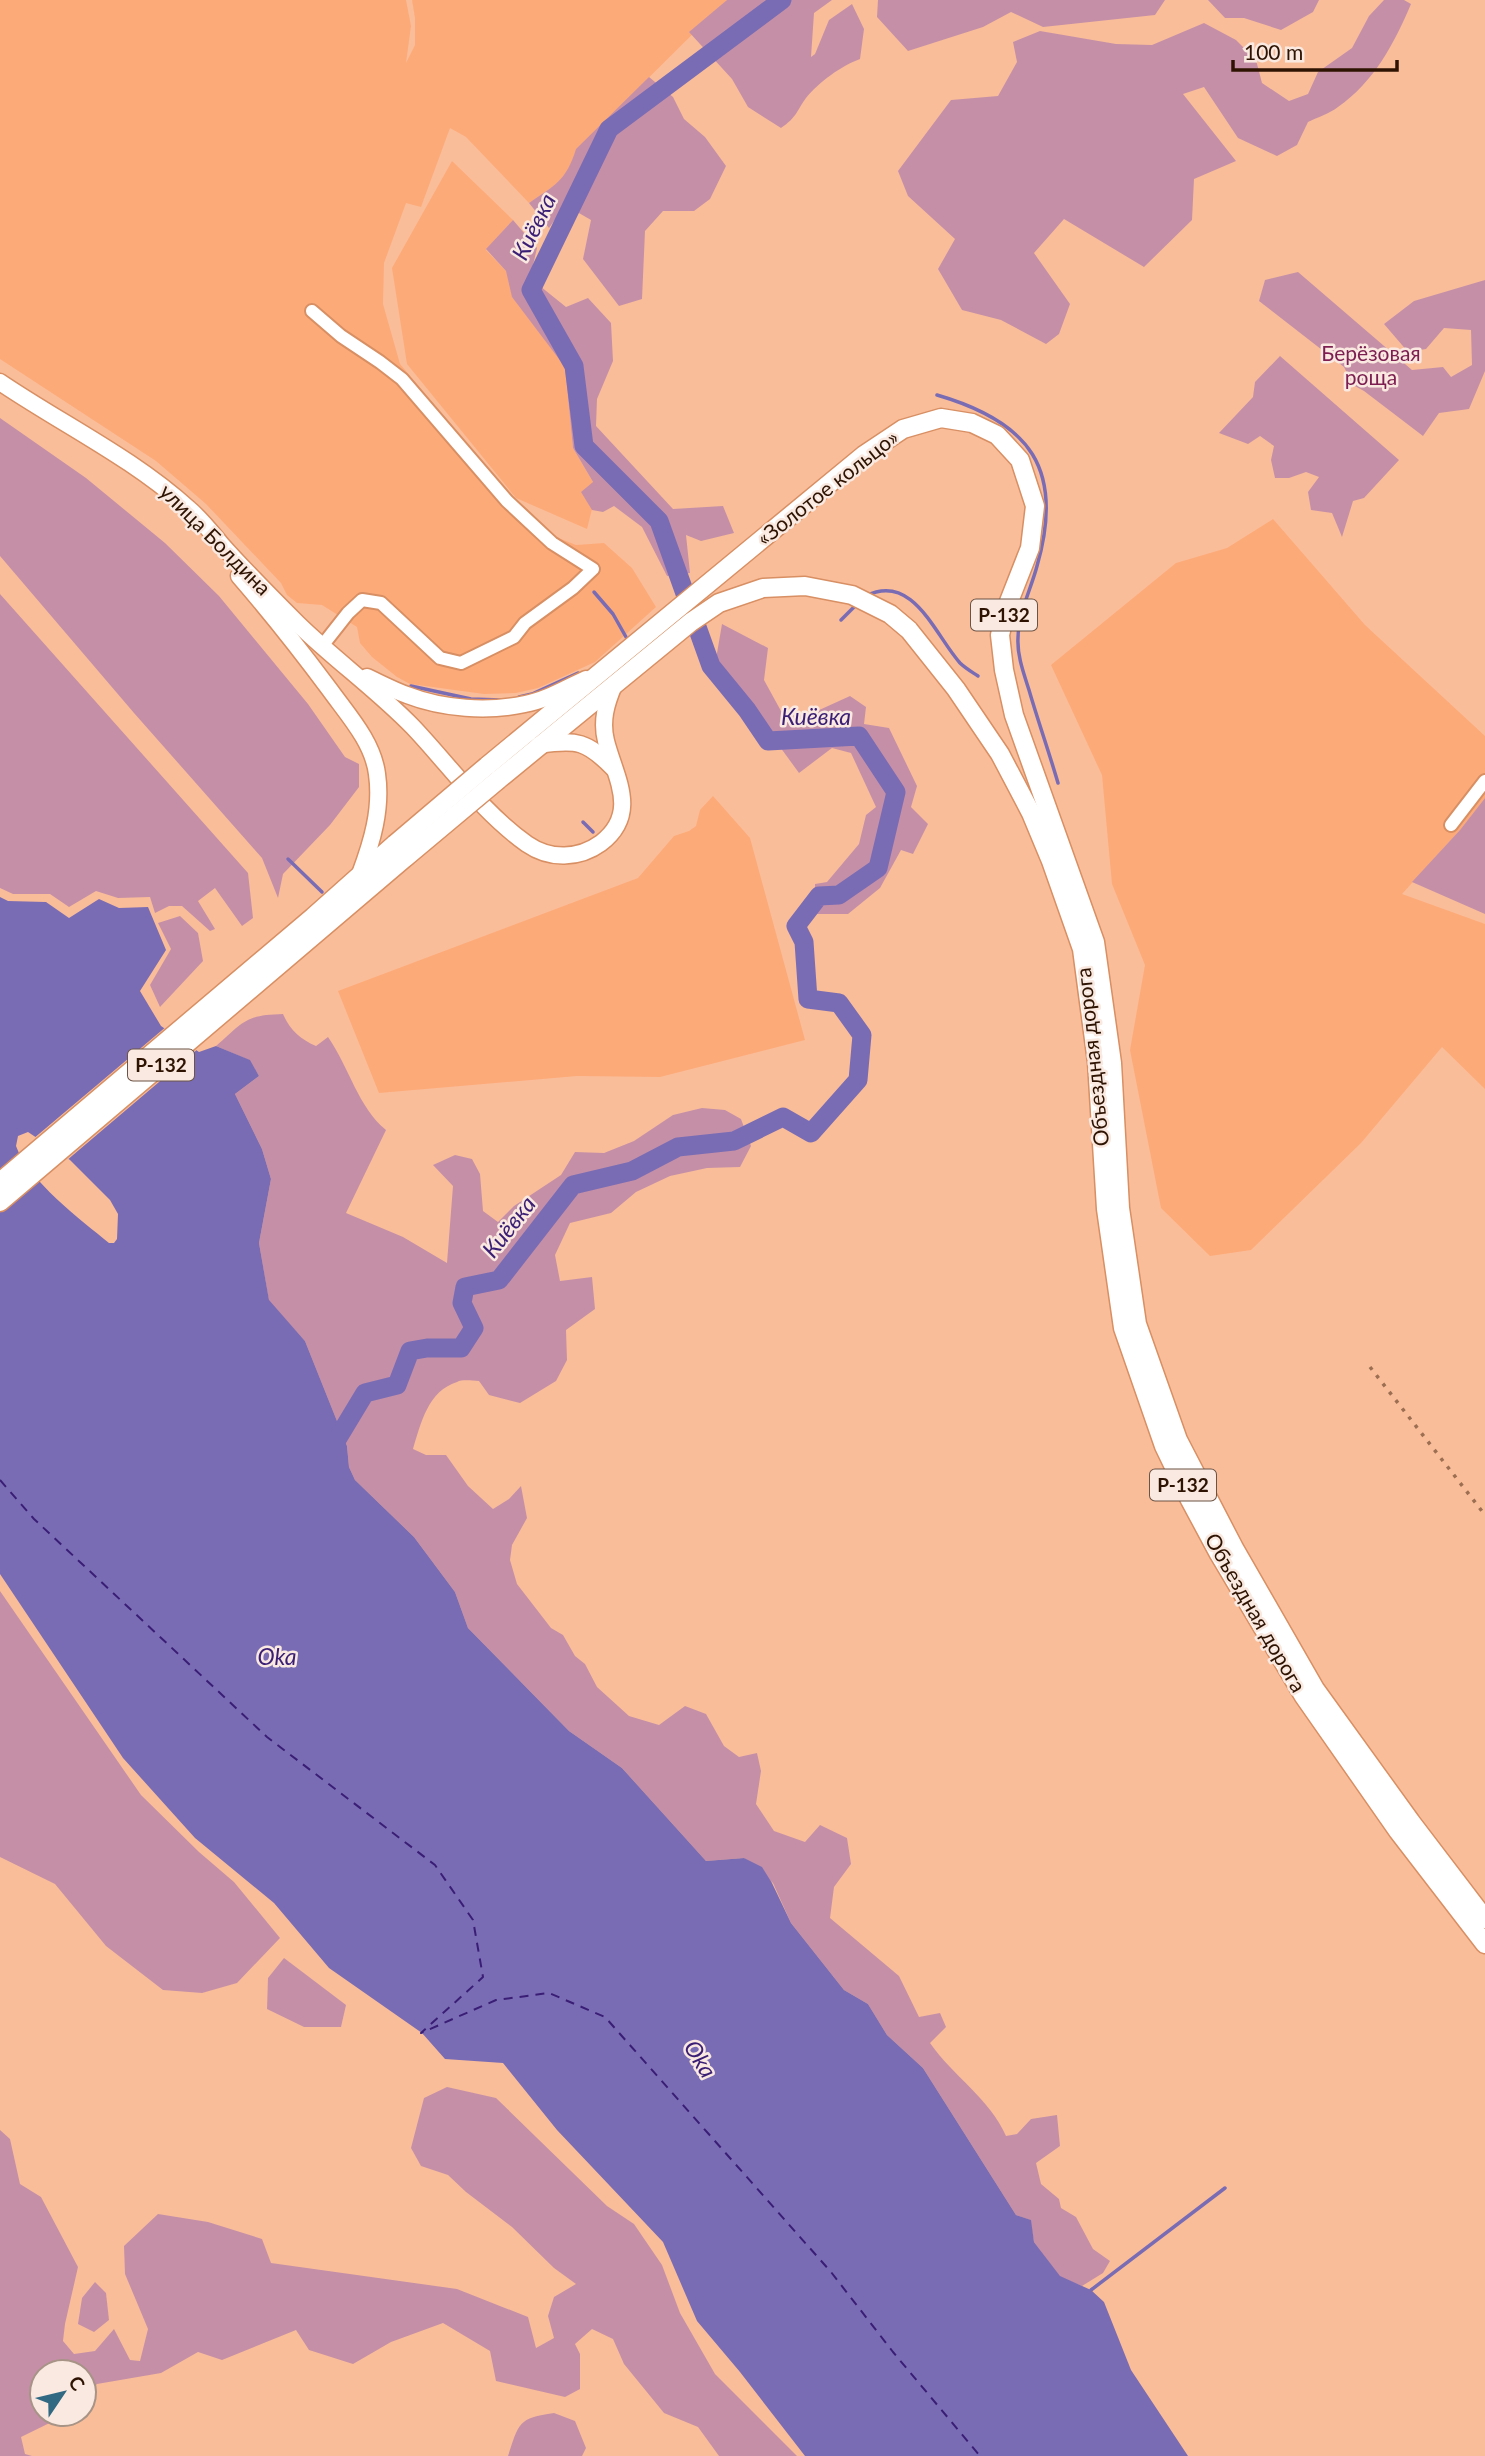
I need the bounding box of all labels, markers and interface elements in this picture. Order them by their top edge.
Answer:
scale bar [1233,28,1398,72]
text: 100 m [1244,39,1303,64]
water label: Киёвка [505,189,561,264]
park label: Берёзовая роща [1321,340,1421,389]
street label: «Золотое кольцо» [751,424,903,550]
street label: улица Болдина [155,478,277,600]
road number: Р-132 [971,600,1037,630]
water label: Киёвка [781,702,851,730]
street label: Объездная дорога [1070,967,1113,1148]
road number: Р-132 [128,1050,194,1080]
water label: Киёвка [476,1190,541,1263]
road number: Р-132 [1150,1470,1216,1500]
street label: Объездная дорога [1201,1528,1312,1696]
water label: Oka [257,1642,297,1670]
water label: Oka [679,2035,723,2082]
north arrow [28,2358,98,2428]
text: С [64,2371,91,2395]

